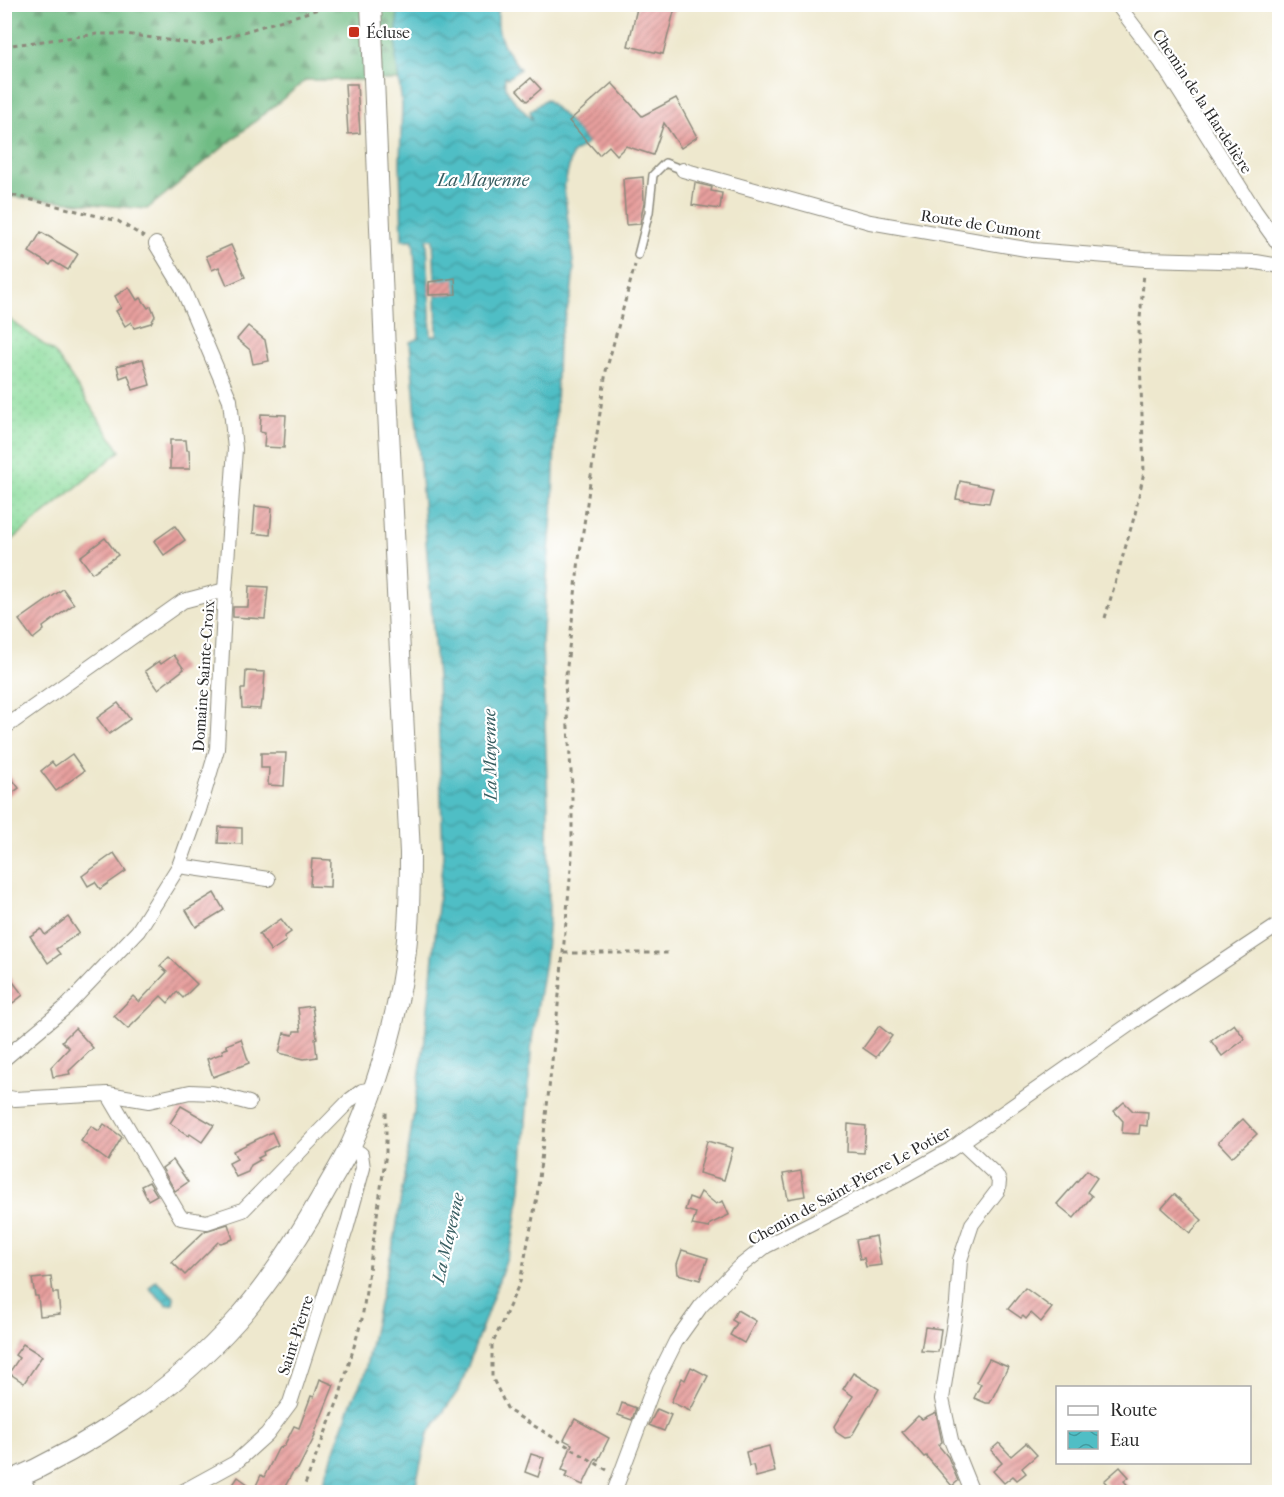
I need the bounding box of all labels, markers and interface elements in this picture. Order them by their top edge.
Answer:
place label: Écluse [366,22,410,42]
marker: Écluse [347,25,361,39]
street label: Chemin de la Hardelière [1149,25,1256,177]
water label: La Mayenne [435,170,530,191]
street label: Route de Cumont [919,206,1043,243]
street label: Domaine Sainte-Croix [189,599,218,753]
water label: La Mayenne [479,708,502,803]
street label: Chemin de Saint-Pierre Le Potier [745,1122,954,1249]
water label: La Mayenne [427,1190,469,1287]
street label: Saint-Pierre [274,1293,317,1378]
legend [1056,1386,1251,1464]
text: Route [1110,1400,1157,1421]
text: Eau [1110,1430,1139,1451]

